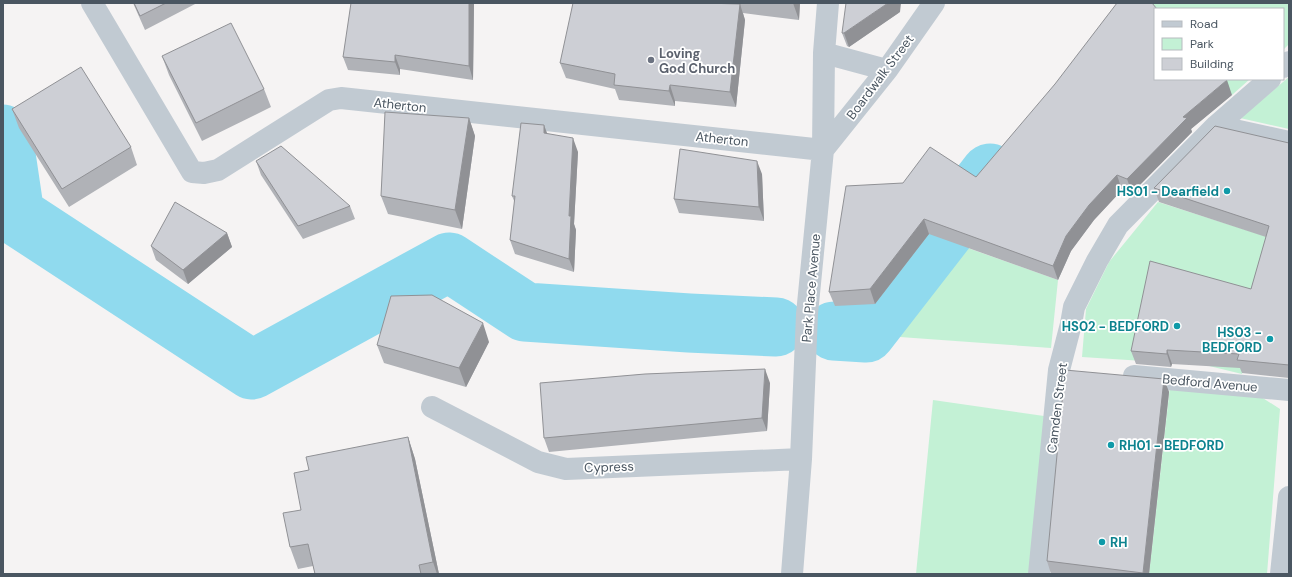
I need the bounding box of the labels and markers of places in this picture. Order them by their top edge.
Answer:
place label: Loving God Church [659,45,735,77]
marker: Loving God Church [646,55,656,65]
place label: HS01 - Dearfield [1117,183,1219,200]
marker: HS01 - Dearfield [1222,186,1232,196]
place label: HS02 - BEDFORD [1062,318,1169,335]
marker: HS02 - BEDFORD [1172,321,1182,331]
place label: HS03 - BEDFORD [1202,324,1262,356]
marker: HS03 - BEDFORD [1265,334,1275,344]
place label: RH01 - BEDFORD [1119,437,1224,454]
marker: RH01 - BEDFORD [1106,440,1116,450]
place label: RH [1110,534,1128,551]
marker: RH [1097,537,1107,547]

